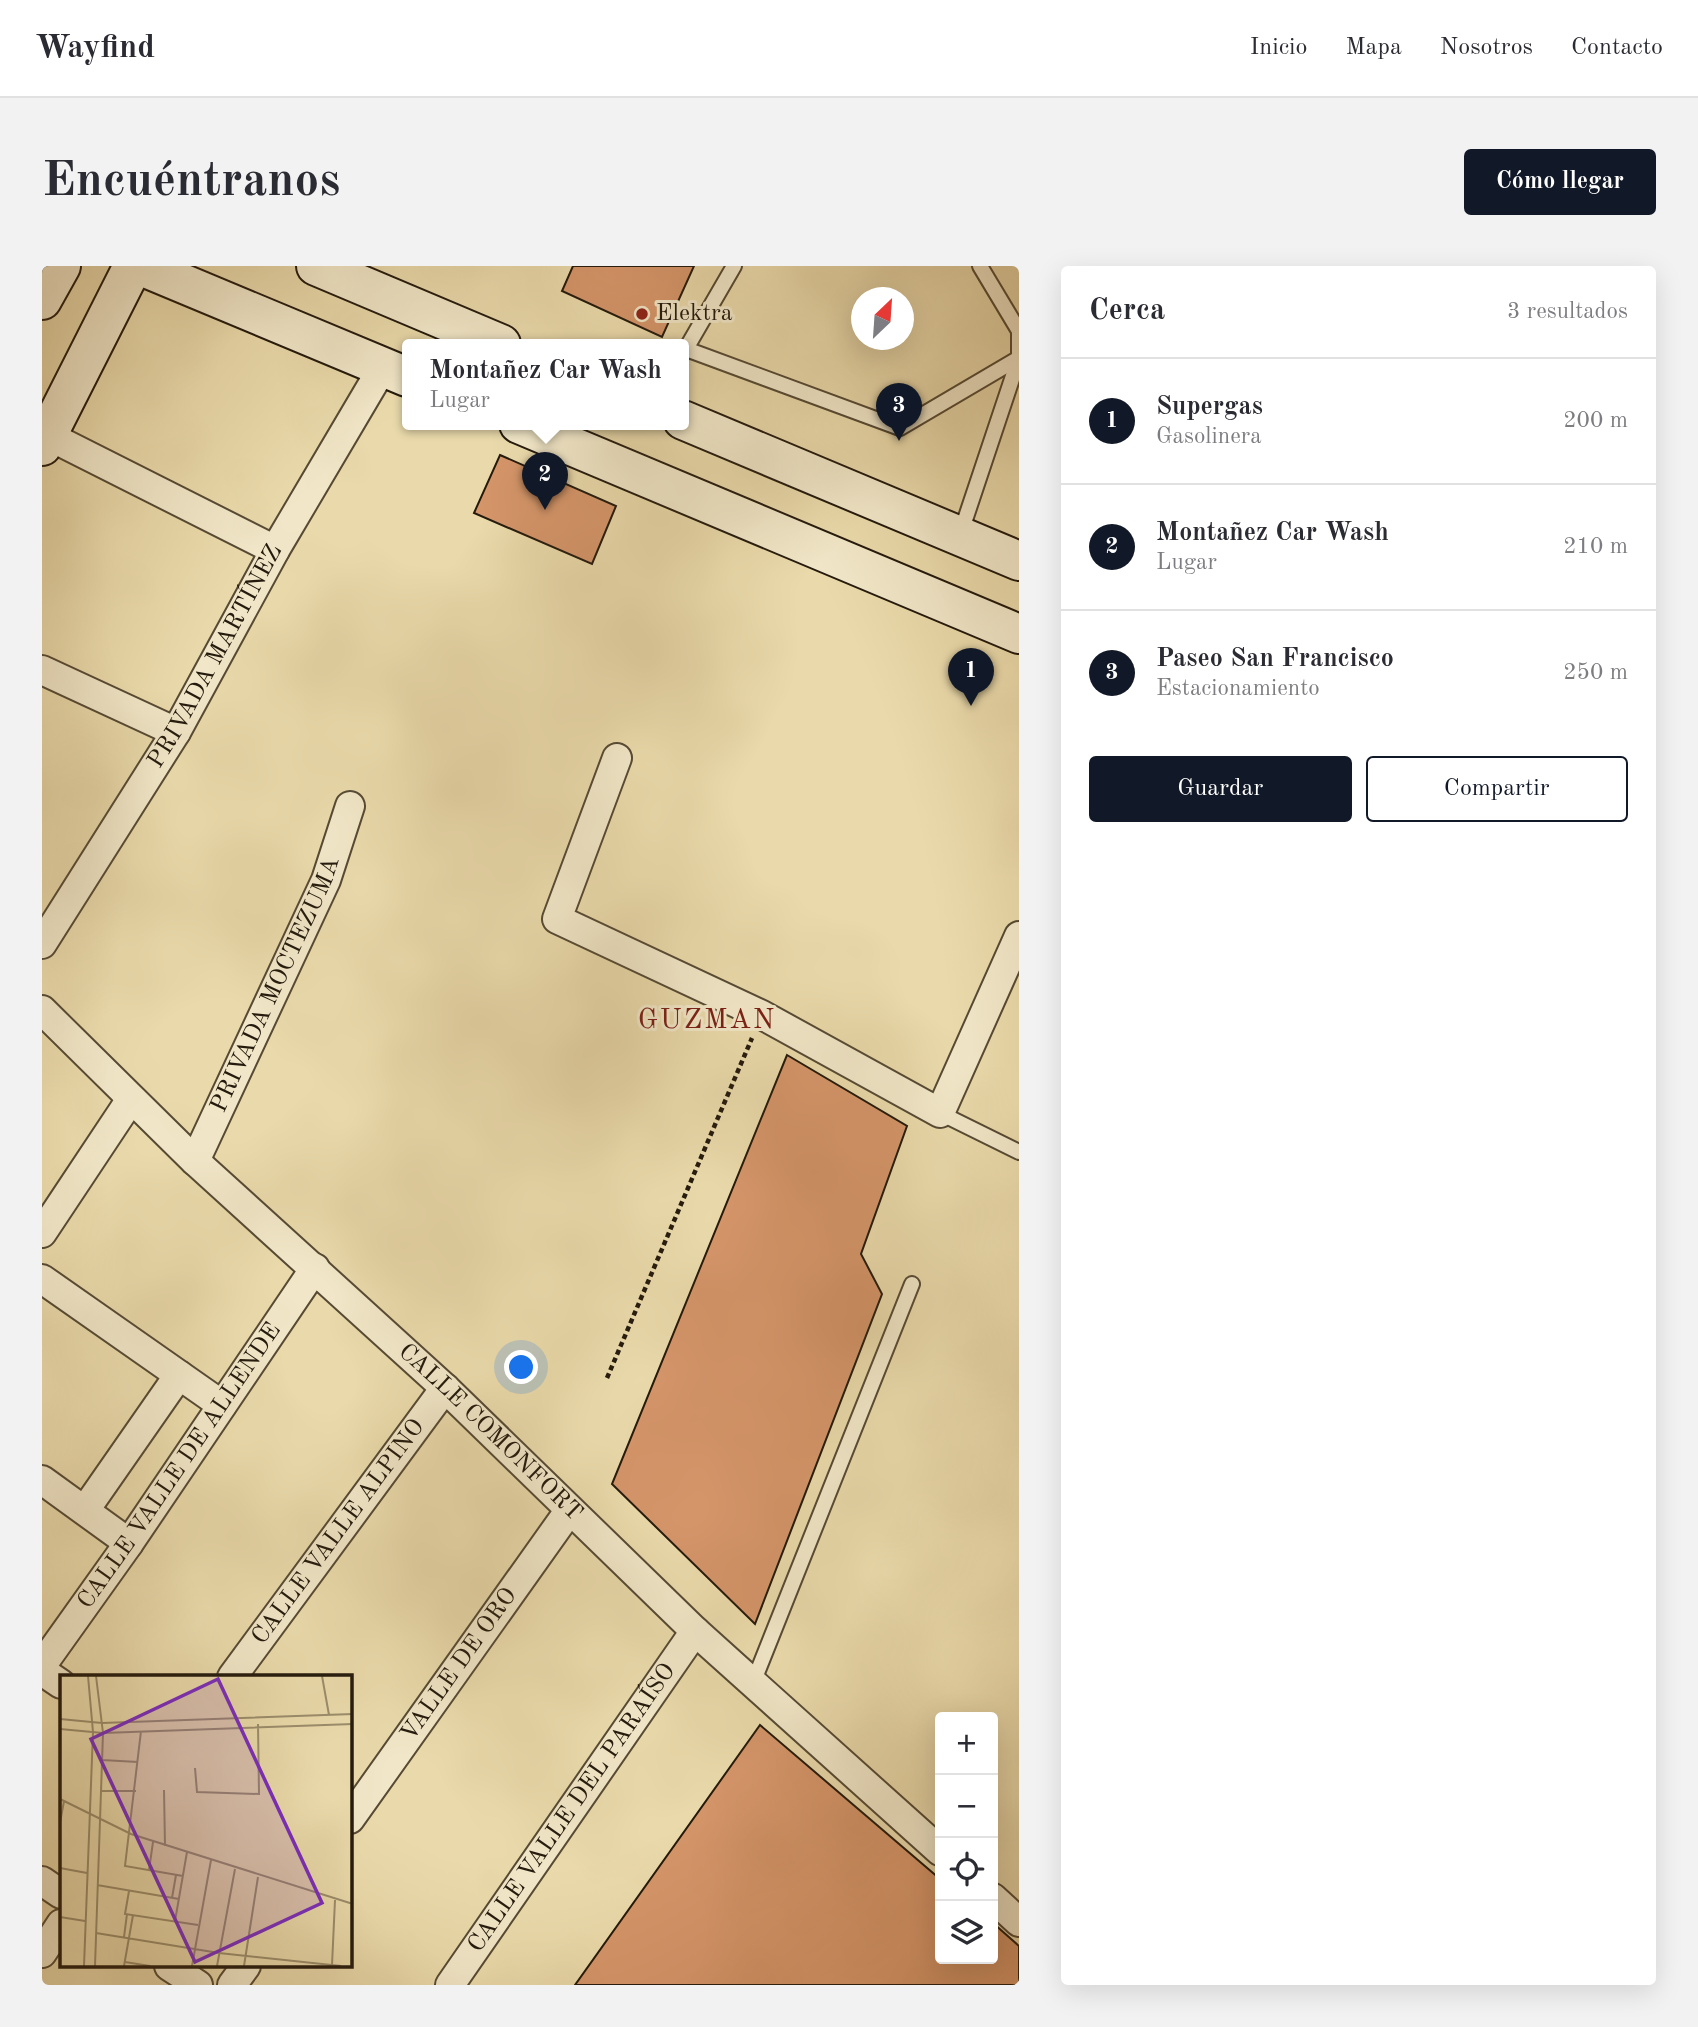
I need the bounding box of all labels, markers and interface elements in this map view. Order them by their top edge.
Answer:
text: Wayfind [35,32,155,65]
text: Inicio [1250,36,1308,60]
text: Mapa [1346,36,1402,60]
text: Nosotros [1440,36,1533,60]
text: Contacto [1571,36,1663,60]
button: Cómo llegar [1464,149,1656,215]
text: Encuéntranos [42,158,340,207]
north arrow [851,287,914,350]
text: Cerca [1089,296,1165,326]
text: 3 resultados [1507,300,1628,323]
place label: Elektra [656,302,733,326]
marker: Elektra [634,306,650,322]
popup [402,339,689,430]
text: Montañez Car Wash [429,358,662,384]
pin: 3 [876,383,922,441]
text: Lugar [429,389,490,412]
text: Supergas [1156,394,1263,420]
text: 1 [1105,409,1119,432]
text: 200 m [1563,409,1628,432]
text: Gasolinera [1156,425,1262,448]
pin: 2 [522,452,568,510]
text: Montañez Car Wash [1156,520,1389,546]
text: 2 [1105,535,1119,558]
text: 210 m [1563,535,1628,558]
street label: PRIVADA MARTÍNEZ [144,541,287,773]
text: Lugar [1156,551,1217,574]
text: Paseo San Francisco [1156,646,1394,672]
pin: 1 [948,648,994,706]
text: 3 [1105,661,1119,684]
text: 250 m [1563,661,1628,684]
text: Estacionamiento [1156,677,1320,700]
button: Guardar [1089,756,1352,822]
button: Compartir [1366,756,1628,822]
street label: PRIVADA MOCTEZUMA [207,854,345,1116]
district label: GUZMAN [638,1007,776,1035]
street label: CALLE VALLE DE ALLENDE [74,1319,286,1614]
street label: CALLE COMONFORT [393,1340,586,1526]
your location [504,1350,538,1384]
street label: CALLE VALLE ALPINO [248,1415,429,1649]
street label: VALLE DE ORO [397,1584,522,1746]
street label: CALLE VALLE DEL PARAÍSO [464,1659,680,1957]
inset map [60,1675,352,1968]
map controls [935,1712,998,1964]
button: + [935,1712,998,1775]
button: − [935,1775,998,1838]
button: locate [935,1838,998,1901]
button: layers [935,1901,998,1964]

